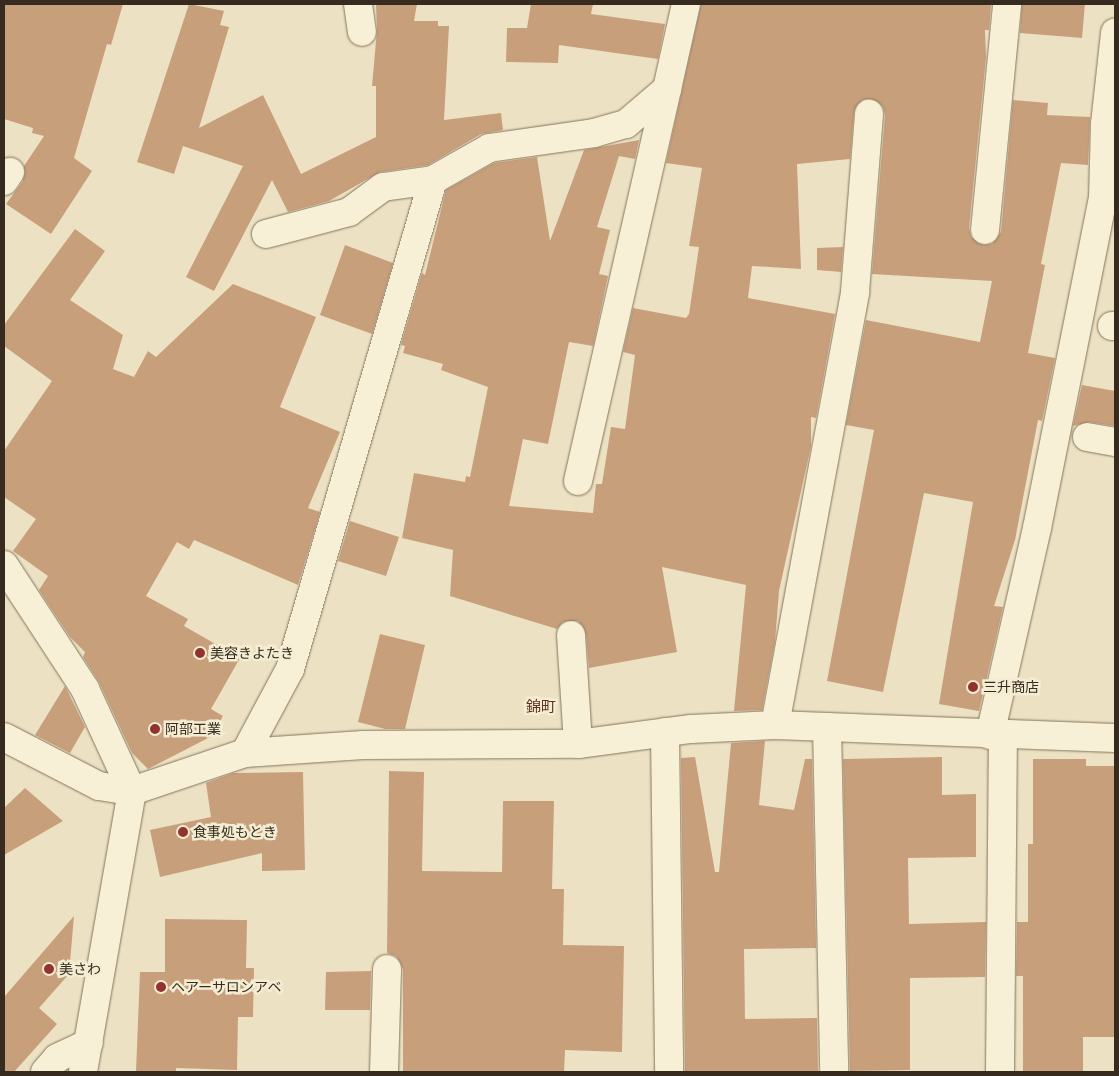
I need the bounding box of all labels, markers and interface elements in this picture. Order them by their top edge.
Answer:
place label: 美容きよたき [210,645,294,661]
marker: 美容きよたき [194,647,206,659]
place label: 三升商店 [983,679,1039,695]
marker: 三升商店 [967,681,979,693]
district label: 錦町 [526,698,556,716]
place label: 阿部工業 [165,721,221,737]
marker: 阿部工業 [149,723,161,735]
place label: 食事処もとき [193,824,277,840]
marker: 食事処もとき [177,826,189,838]
place label: 美さわ [59,961,101,977]
marker: 美さわ [43,963,55,975]
place label: ヘアーサロンアベ [171,979,282,995]
marker: ヘアーサロンアベ [155,981,167,993]

